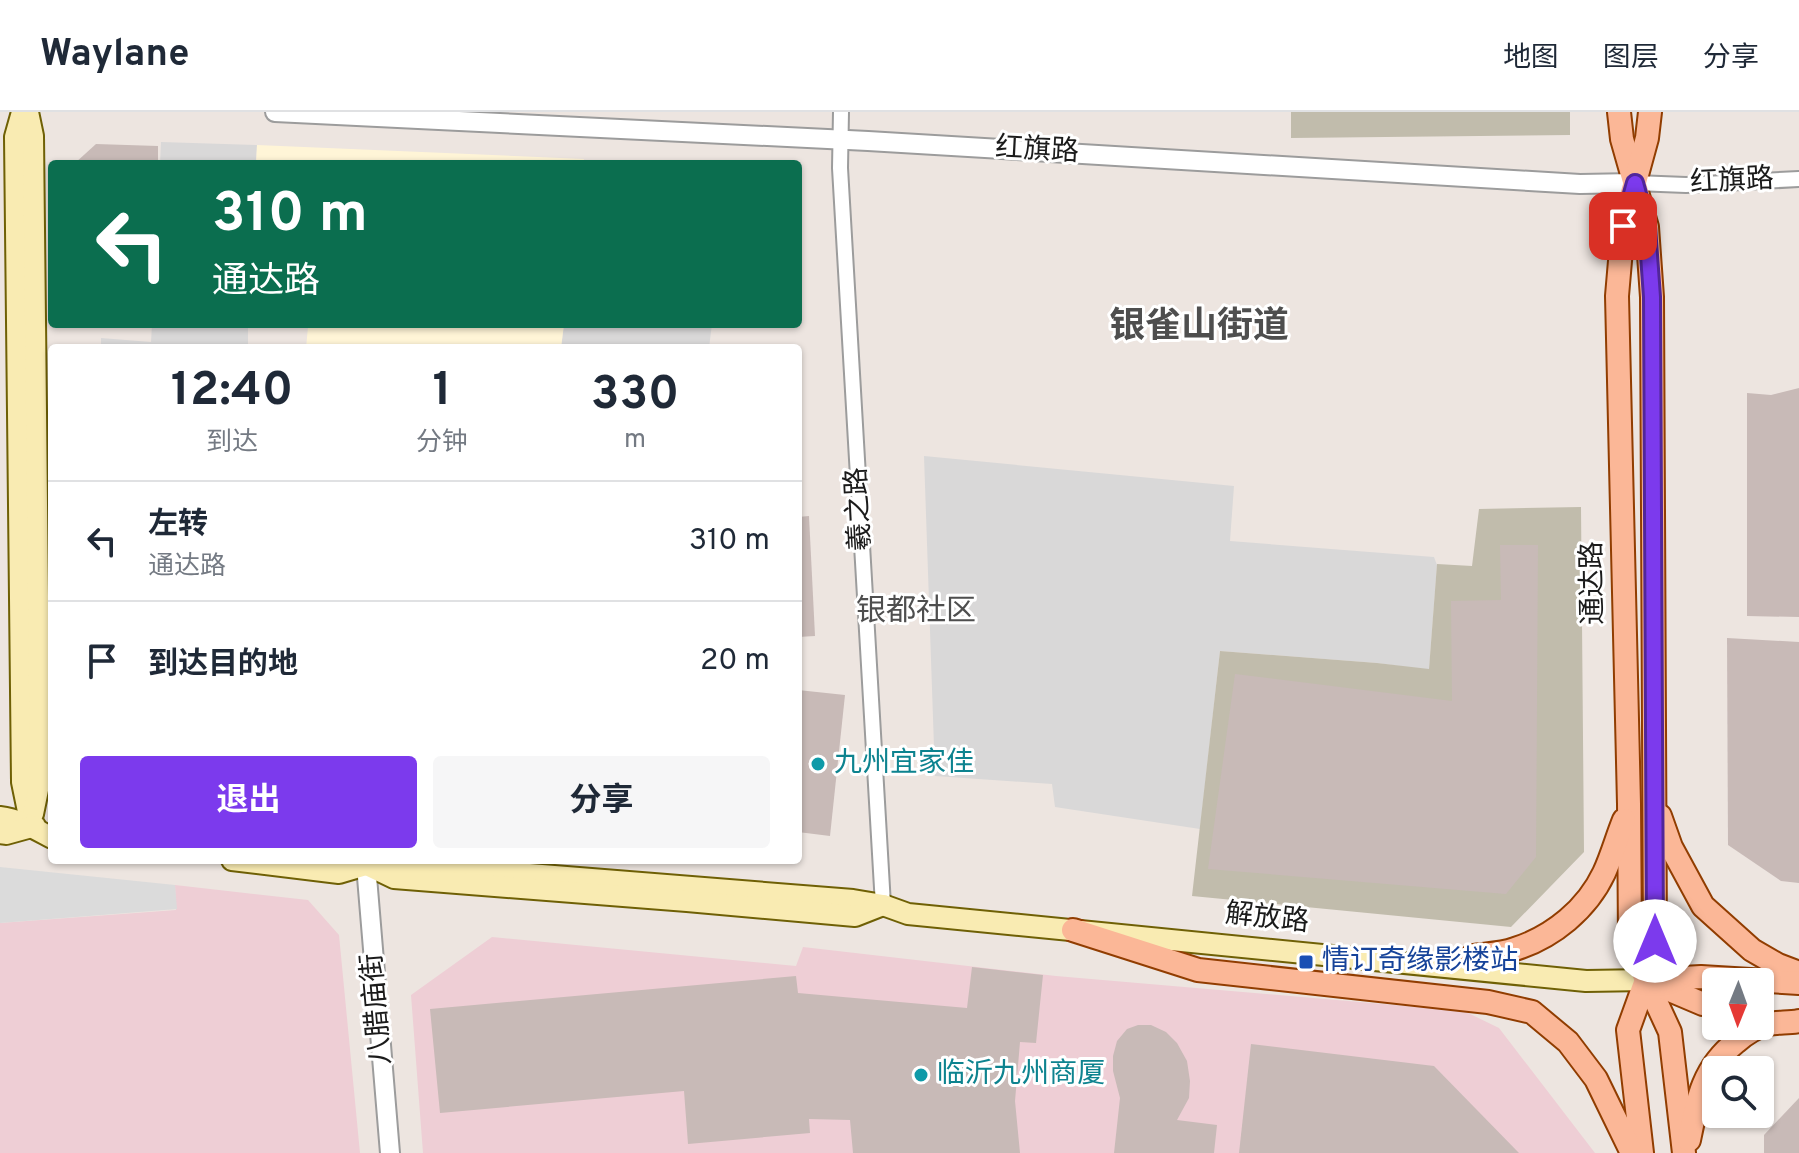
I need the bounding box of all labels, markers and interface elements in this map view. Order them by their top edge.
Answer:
text: Waylane [40,31,189,80]
text: 地图 [1503,41,1559,77]
text: 图层 [1603,41,1659,77]
text: 分享 [1703,41,1759,77]
street label: 红旗路 [994,131,1080,171]
street label: 红旗路 [1689,162,1775,202]
text: 310 m [212,181,368,251]
icon: left [80,192,184,296]
pin [1589,192,1657,260]
icon: arrive [1601,204,1645,248]
text: 通达路 [212,260,320,306]
district label: 银雀山街道 [1109,305,1289,351]
text: 12:40 [171,362,293,422]
text: 1 [433,362,452,422]
text: 330 [591,366,679,426]
text: m [624,424,646,457]
text: 到达 [206,427,258,460]
text: 分钟 [416,427,468,460]
street label: 羲之路 [840,466,880,552]
text: 左转 [148,507,208,544]
icon: left [80,519,124,563]
text: 310 m [689,523,770,560]
street label: 通达路 [1575,541,1613,625]
text: 通达路 [148,551,226,584]
district label: 银都社区 [856,594,976,631]
icon: arrive [80,639,124,683]
text: 20 m [700,643,770,680]
text: 到达目的地 [148,647,298,684]
place label: 九州宜家佳 [834,746,974,782]
marker: 九州宜家佳 [809,755,827,773]
button: 退出 [80,756,417,848]
button: 分享 [433,756,770,848]
street label: 解放路 [1223,897,1311,941]
position arrow [1613,899,1697,983]
place label: 情订奇缘影楼站 [1322,944,1518,980]
street label: 八腊庙街 [355,952,401,1066]
marker: 情订奇缘影楼站 [1297,953,1315,971]
north arrow [1702,968,1774,1040]
map controls [1702,968,1774,1128]
button: search [1702,1056,1774,1128]
place label: 临沂九州商厦 [937,1057,1105,1093]
marker: 临沂九州商厦 [912,1066,930,1084]

